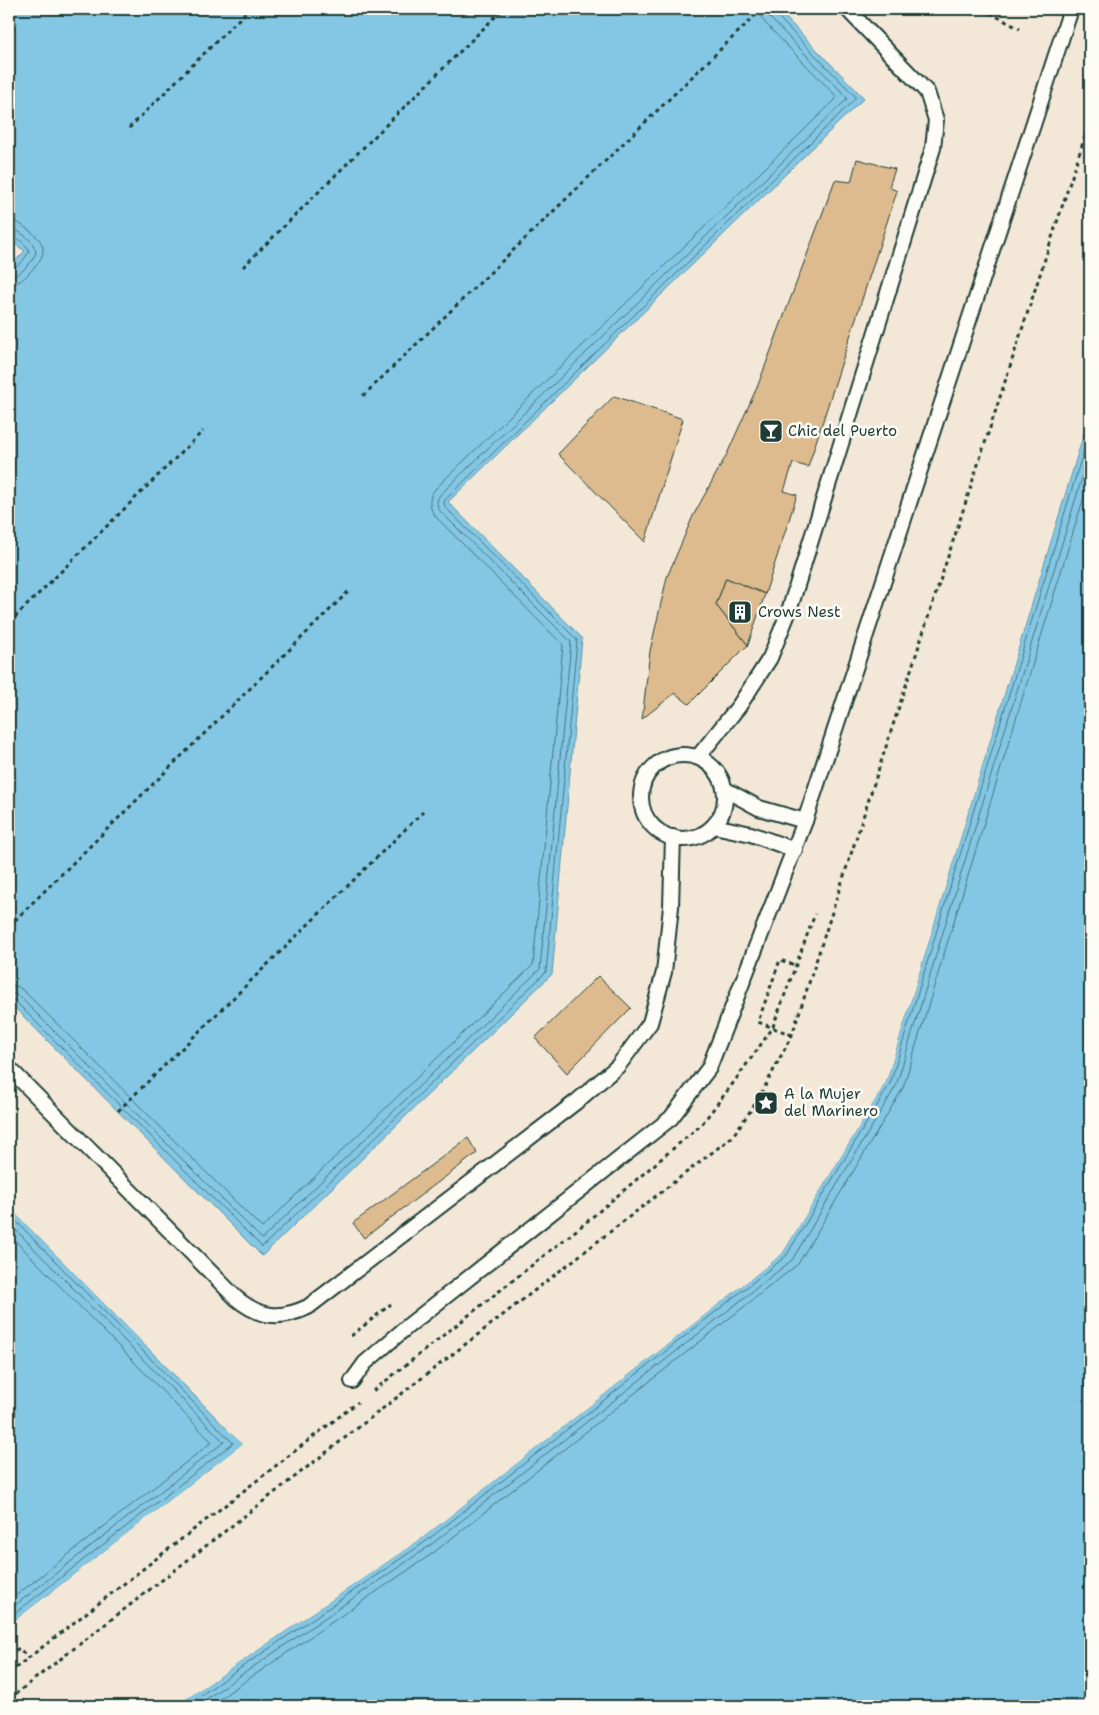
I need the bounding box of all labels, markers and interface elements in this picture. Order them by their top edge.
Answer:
bar icon: Chic del Puerto [758,418,784,444]
place label: Chic del Puerto [788,421,897,441]
building icon: Crows Nest [727,599,753,625]
place label: Crows Nest [758,602,841,622]
place label: A la Mujer del Marinero [784,1084,878,1121]
place icon: A la Mujer del Marinero [753,1090,779,1116]

